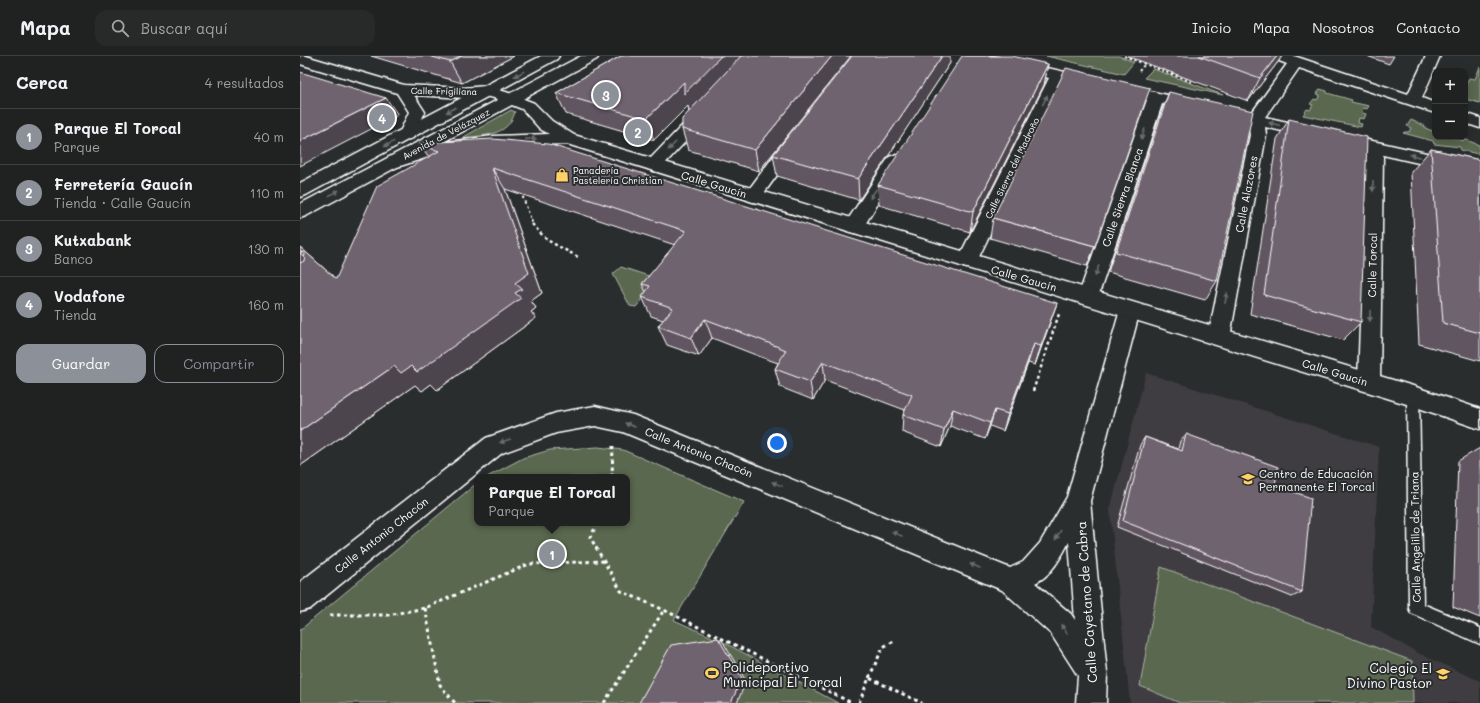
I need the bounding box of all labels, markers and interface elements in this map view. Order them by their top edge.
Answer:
search box [95,10,375,46]
text: Mapa [20,15,71,40]
icon: search [109,17,131,39]
text: Buscar aquí [141,18,228,38]
text: Inicio [1192,18,1231,37]
text: Mapa [1253,18,1290,37]
text: Nosotros [1312,18,1374,37]
text: Contacto [1396,18,1460,37]
map controls [1432,68,1468,140]
button: + [1432,68,1468,104]
one-way arrow [513,70,524,77]
text: Cerca [16,71,68,93]
text: 4 resultados [205,74,284,91]
pin: 3 [593,80,619,110]
street label: Calle Frigiliana [411,85,478,97]
one-way arrow [1042,94,1048,106]
pin: 4 [369,103,395,133]
button: − [1432,104,1468,140]
street label: Avenida de Velázquez [400,106,492,162]
one-way arrow [445,106,457,113]
street label: Calle Sierra del Madroño [983,115,1042,220]
pin: 2 [625,117,651,147]
text: Parque El Torcal [54,118,181,138]
one-way arrow [1268,121,1280,127]
text: 1 [26,128,32,145]
text: 40 m [254,128,284,145]
one-way arrow [1139,129,1145,141]
one-way arrow [525,136,537,143]
text: Parque [54,138,100,155]
one-way arrow [384,140,395,147]
one-way arrow [668,141,677,151]
street label: Calle Sierra Blanca [1098,145,1146,249]
one-way arrow [1409,153,1421,159]
street label: Calle Alazores [1231,154,1261,234]
place label: Panadería Pastelería Christian [573,165,662,186]
shop icon: Panadería Pastelería Christian [554,167,570,183]
street label: Calle Gaucín [679,167,749,201]
text: Ferretería Gaucín [54,174,193,194]
one-way arrow [1370,180,1376,193]
text: 2 [25,184,33,201]
text: 110 m [250,184,284,201]
one-way arrow [869,189,877,200]
one-way arrow [328,190,340,197]
text: Tienda · Calle Gaucín [54,194,191,211]
text: Kutxabank [54,230,132,250]
street label: Calle Torcal [1364,232,1380,298]
text: 3 [25,240,33,257]
text: 130 m [248,240,284,257]
text: Banco [54,250,93,267]
street label: Calle Gaucín [989,261,1059,295]
one-way arrow [1094,265,1100,277]
text: Vodafone [54,286,125,306]
one-way arrow [1223,292,1229,304]
text: 4 [25,296,33,313]
text: 160 m [248,296,284,313]
text: Tienda [54,306,97,323]
one-way arrow [1367,310,1374,322]
button: Guardar [16,344,146,383]
button: Compartir [154,344,284,383]
street label: Calle Gaucín [1300,355,1370,389]
one-way arrow [624,421,636,427]
street label: Calle Antonio Chacón [643,423,755,481]
your location [767,433,787,453]
one-way arrow [499,438,511,444]
place label: Centro de Educación Permanente El Torcal [1259,466,1375,494]
school or university icon: Centro de Educación Permanente El Torcal [1240,471,1256,487]
street label: Calle Angelillo de Triana [1406,471,1424,603]
popup [474,474,630,526]
one-way arrow [771,481,782,487]
text: Parque El Torcal [489,482,615,502]
street label: Calle Antonio Chacón [331,494,431,576]
text: Parque [489,502,535,519]
street label: Calle Cayetano de Cabra [1072,521,1100,683]
one-way arrow [1055,529,1062,541]
one-way arrow [890,530,902,536]
pin: 1 [539,539,565,569]
one-way arrow [969,563,981,570]
one-way arrow [1060,624,1068,634]
place label: Polideportivo Municipal El Torcal [723,658,842,690]
place label: Colegio El Divino Pastor [1347,659,1432,691]
sports icon: Polideportivo Municipal El Torcal [704,665,720,681]
school or university icon: Colegio El Divino Pastor [1435,666,1451,682]

